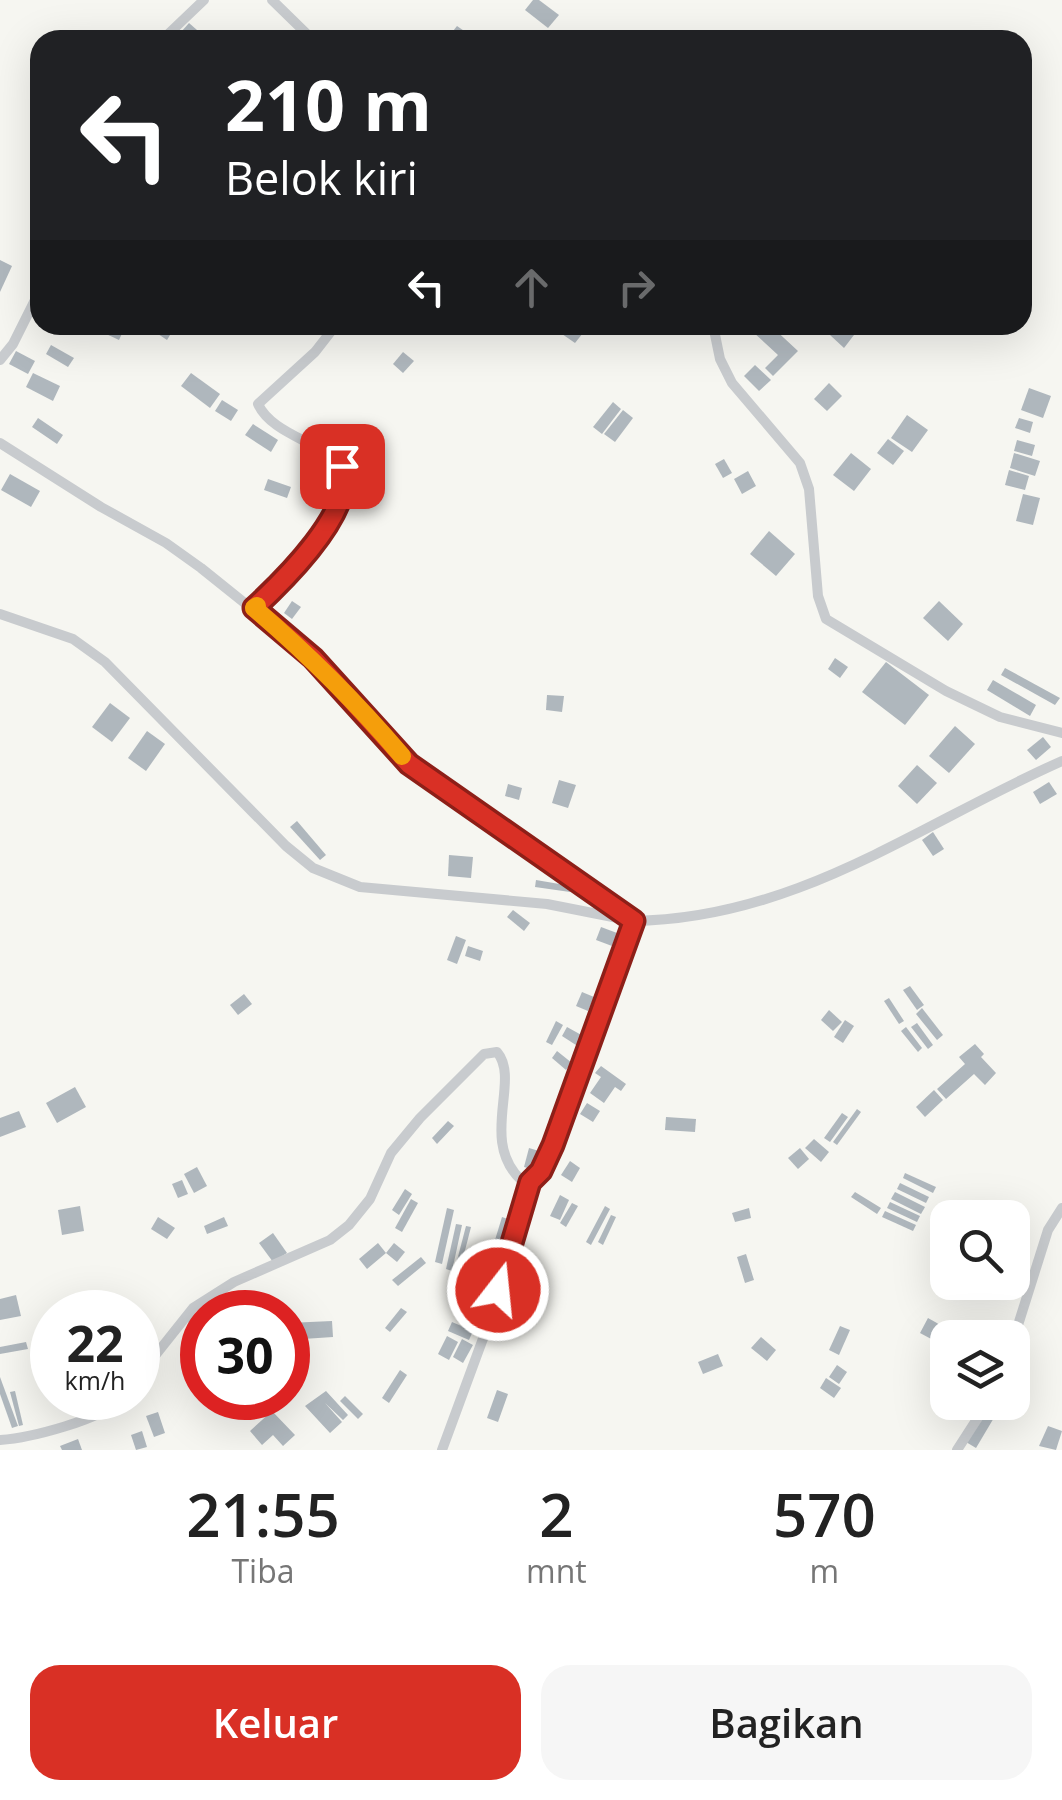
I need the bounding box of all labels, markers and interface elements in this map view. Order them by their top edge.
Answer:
text: 210 m [225,56,432,152]
icon: left [60,70,190,200]
text: Belok kiri [225,147,418,208]
icon: left [399,260,454,315]
icon: ahead [504,260,559,315]
icon: right [609,260,664,315]
pin [300,424,385,509]
icon: arrive [315,439,370,494]
map controls [930,1200,1030,1420]
button: search [930,1200,1030,1300]
position arrow [446,1238,550,1342]
speed limit sign: 30 [180,1290,310,1420]
text: 22 [66,1309,124,1377]
button: layers [930,1320,1030,1420]
text: km/h [65,1363,125,1397]
text: 21:55 [186,1473,340,1555]
text: 2 [539,1473,574,1555]
text: 570 [773,1473,876,1555]
text: Tiba [231,1549,295,1592]
text: mnt [526,1549,587,1592]
text: m [810,1549,839,1592]
button: Keluar [30,1665,521,1780]
button: Bagikan [541,1665,1032,1780]

